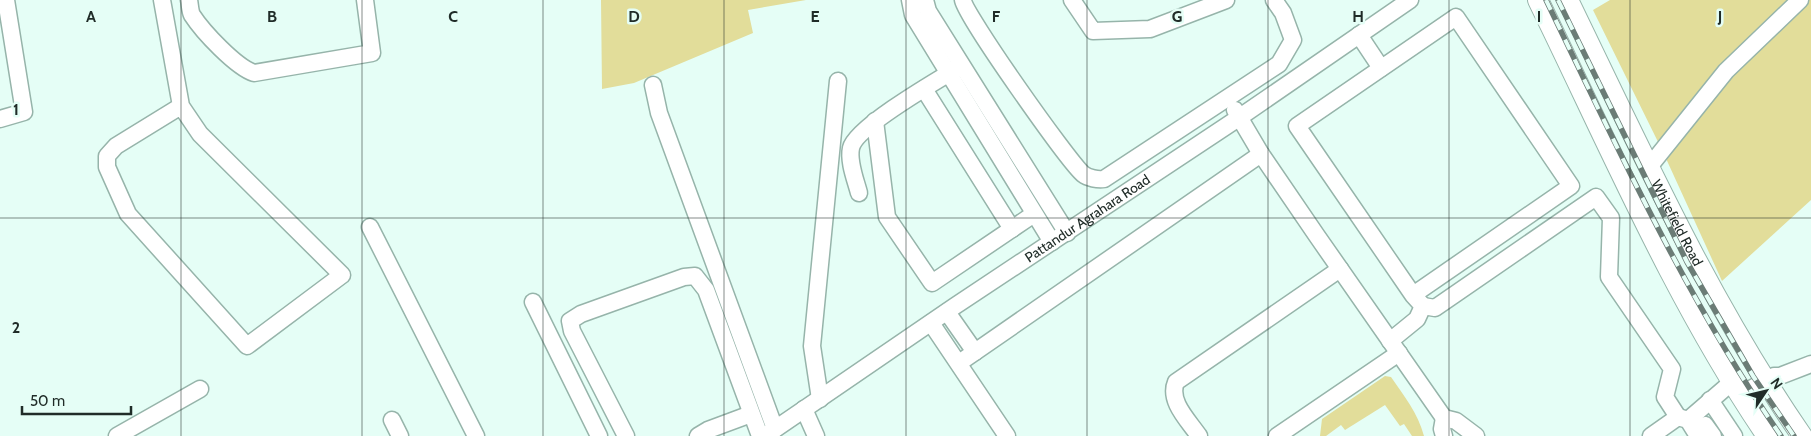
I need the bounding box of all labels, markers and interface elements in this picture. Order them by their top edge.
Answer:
text: A [86,7,96,26]
text: B [267,7,277,26]
text: C [448,7,458,26]
text: D [628,7,640,26]
text: E [810,7,820,26]
text: F [992,7,1001,26]
text: G [1172,7,1182,26]
text: H [1352,7,1364,26]
text: I [1537,7,1541,26]
text: J [1717,7,1722,26]
text: 1 [13,100,19,119]
street label: Pattandur Agrahara Road [1021,170,1153,266]
street label: Whitefield Road [1647,176,1707,269]
text: 2 [12,318,20,337]
north arrow [1741,366,1791,416]
text: N [1766,374,1787,393]
scale bar [22,384,131,416]
text: 50 m [30,392,65,410]

